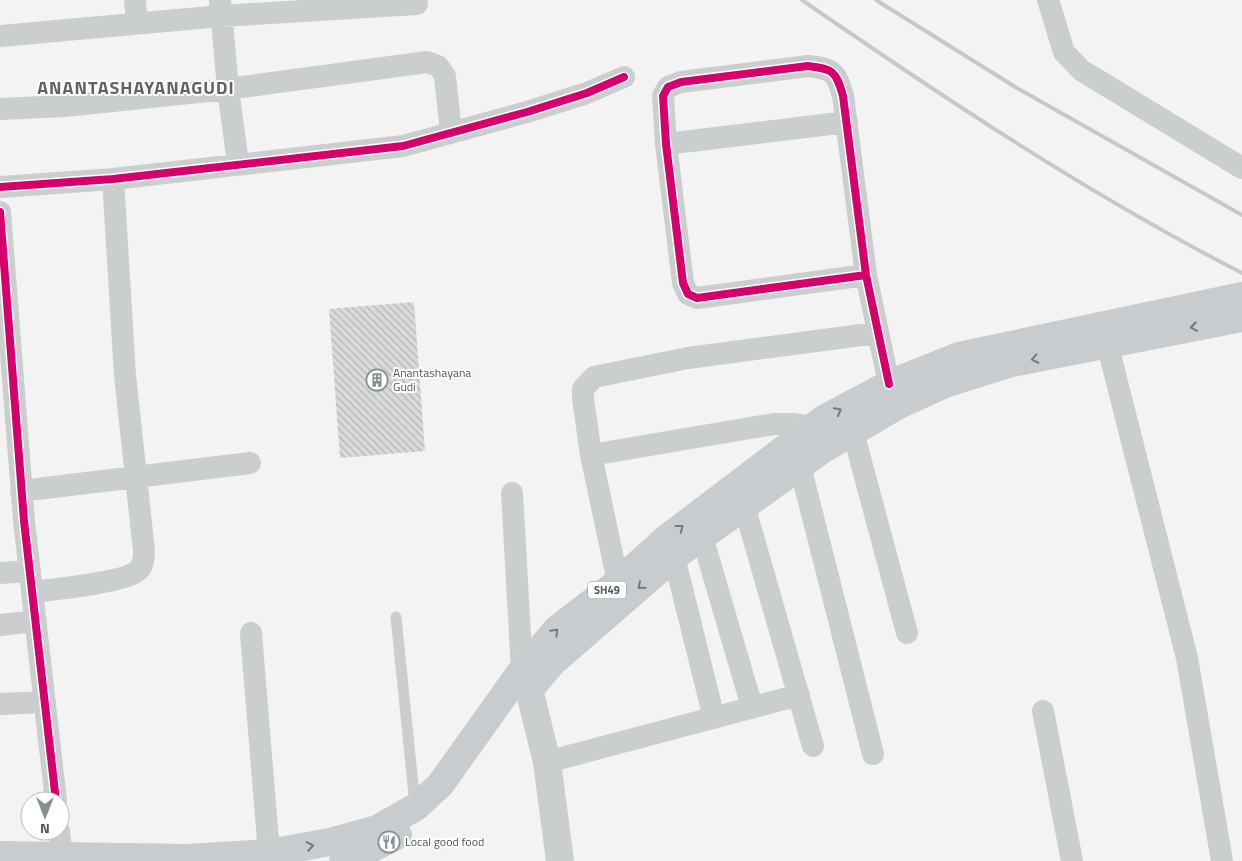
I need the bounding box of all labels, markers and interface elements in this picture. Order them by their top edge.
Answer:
district label: ANANTASHAYANAGUDI [37,74,235,101]
one-way arrow [1190,322,1198,332]
one-way arrow [1030,353,1039,364]
place label: Anantashayana Gudi [393,363,471,396]
building icon: Anantashayana Gudi [365,368,389,392]
one-way arrow [833,407,842,417]
one-way arrow [674,526,683,534]
one-way arrow [637,580,646,589]
road number: SH49 [588,582,626,598]
one-way arrow [549,629,558,638]
north arrow [20,791,70,841]
text: N [40,819,50,840]
restaurant icon: Local good food [377,830,401,854]
place label: Local good food [405,832,484,851]
one-way arrow [306,841,315,851]

